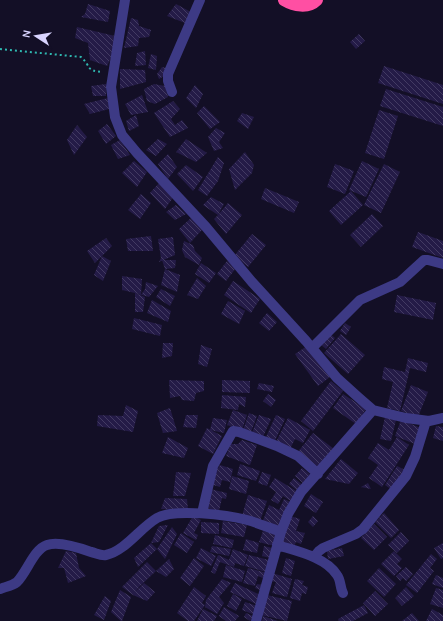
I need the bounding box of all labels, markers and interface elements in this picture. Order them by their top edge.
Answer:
north arrow [16,16,56,56]
text: N [20,29,34,39]

